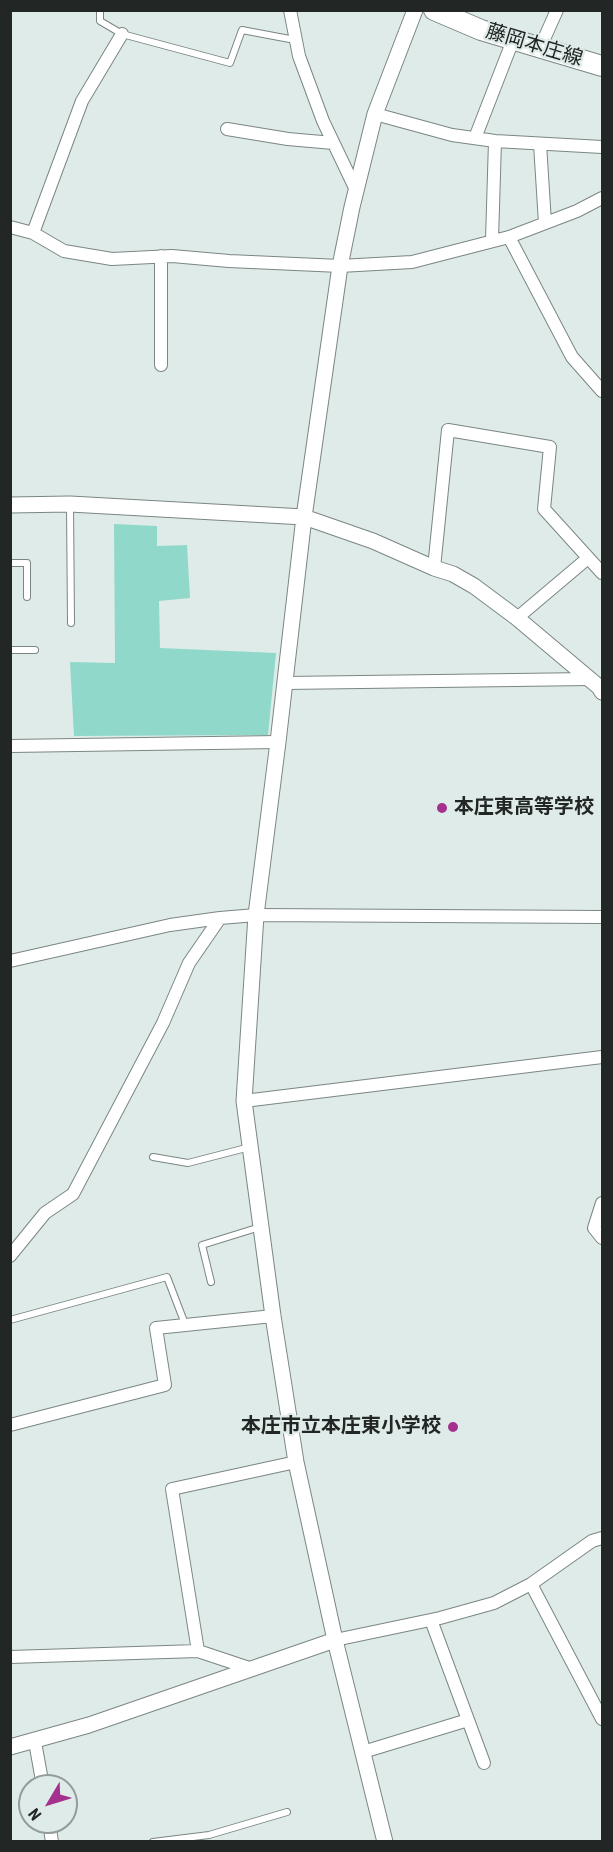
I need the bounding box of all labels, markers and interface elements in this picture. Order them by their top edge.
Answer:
street label: 藤岡本庄線 [483,20,585,72]
place label: 本庄東高等学校 [454,796,594,820]
marker: 本庄東高等学校 [435,801,449,815]
place label: 本庄市立本庄東小学校 [241,1415,441,1439]
marker: 本庄市立本庄東小学校 [446,1420,460,1434]
north arrow [18,1774,78,1834]
text: N [25,1804,46,1824]

